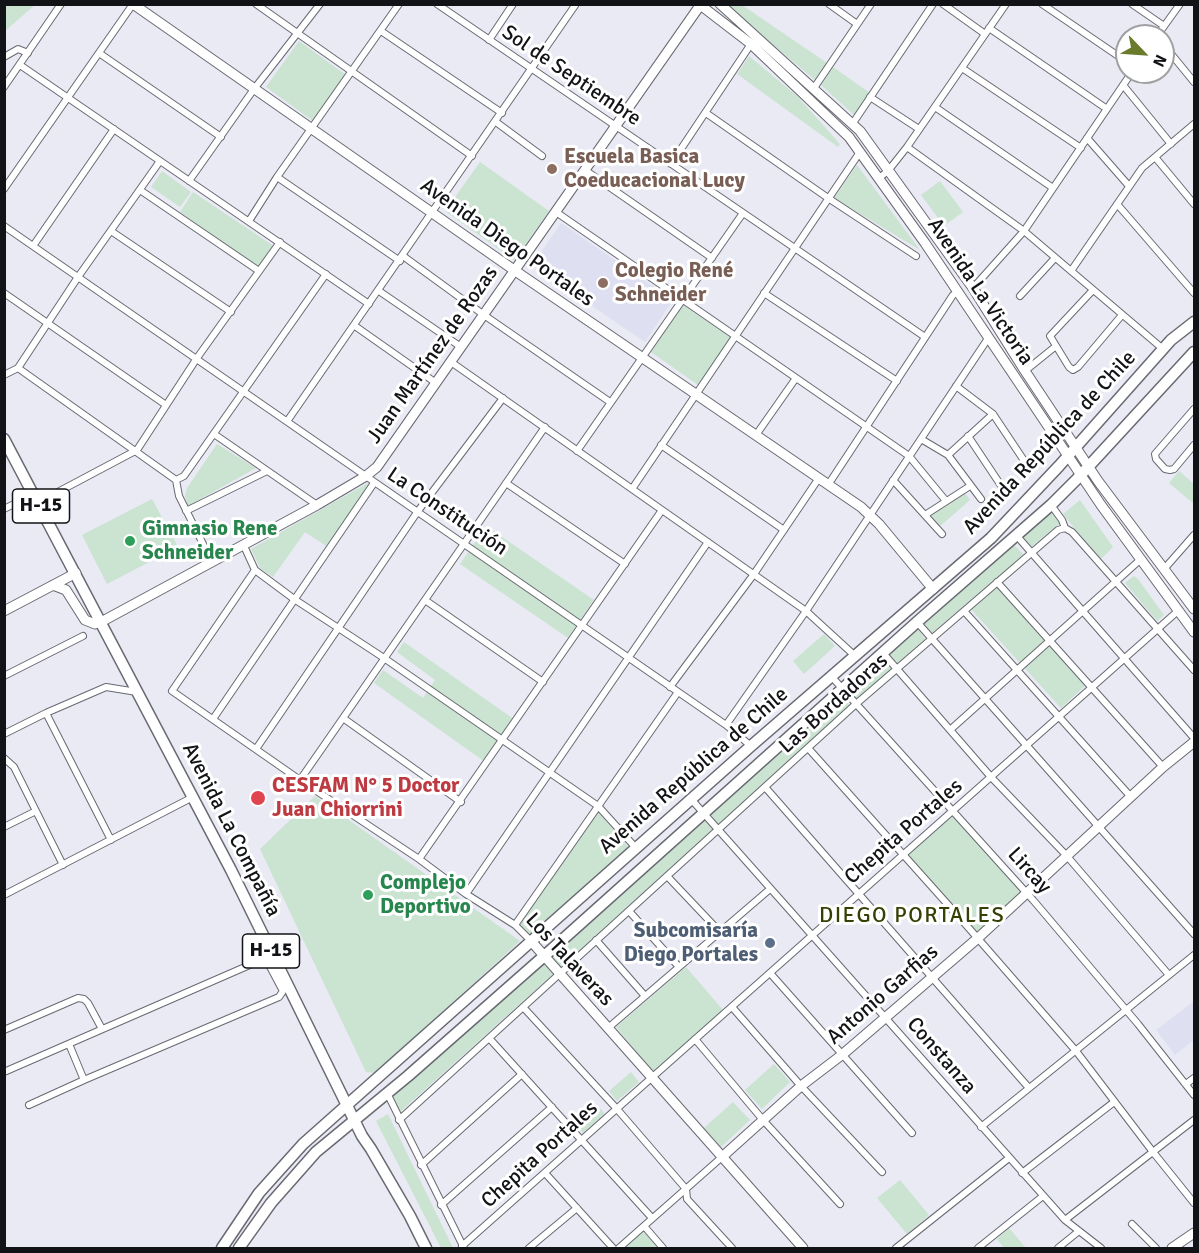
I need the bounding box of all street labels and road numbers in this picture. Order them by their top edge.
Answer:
street label: Sol de Septiembre [497,20,645,132]
street label: Avenida Diego Portales [415,174,599,312]
street label: Avenida La Victoria [921,214,1039,370]
street label: Juan Martínez de Rozas [362,261,504,449]
street label: Avenida República de Chile [958,346,1142,540]
street label: La Constitución [382,462,512,562]
road number: H-15 [12,489,70,523]
street label: Las Bordadoras [774,649,894,759]
street label: Avenida República de Chile [594,682,794,860]
street label: Avenida La Compañía [176,739,286,921]
street label: Chepita Portales [840,774,968,890]
street label: Lircay [1002,843,1056,899]
street label: Los Talaveras [519,908,619,1012]
road number: H-15 [242,934,300,968]
street label: Antonio Garfias [822,940,944,1050]
street label: Constanza [901,1012,981,1100]
street label: Chepita Portales [477,1096,603,1214]

